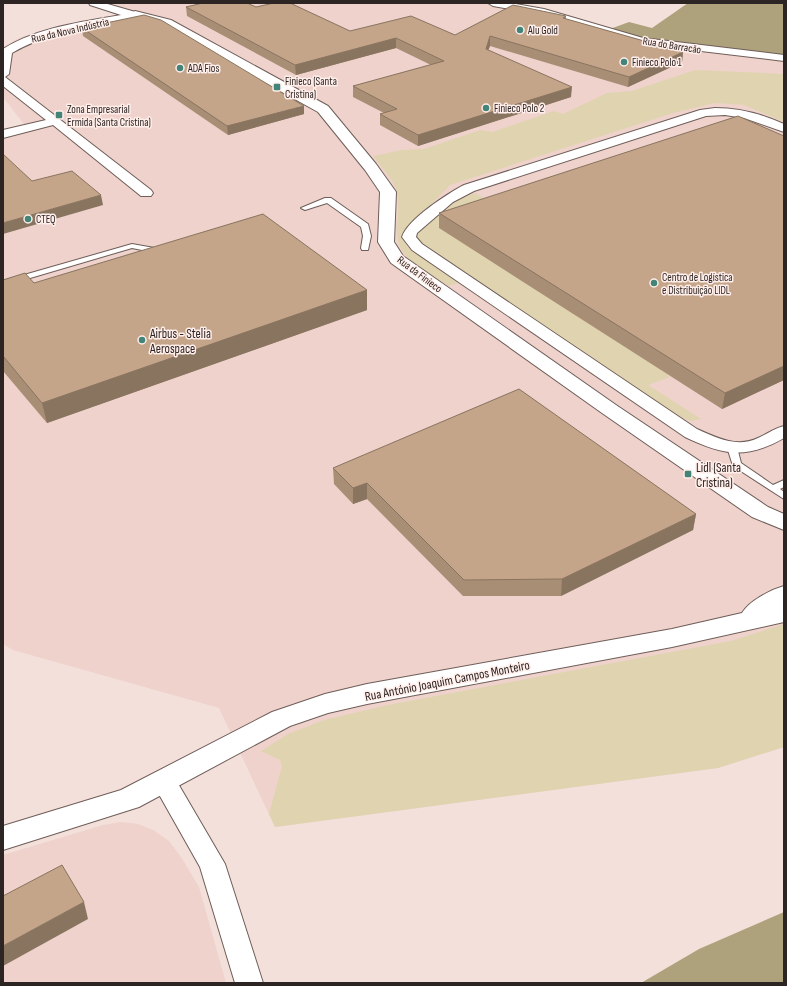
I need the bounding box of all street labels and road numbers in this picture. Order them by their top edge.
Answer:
street label: Rua da Nova Indústria [30,15,110,46]
street label: Rua do Barracão [642,34,703,57]
street label: Rua da Finieco [395,253,445,296]
street label: Rua António Joaquim Campos Monteiro [363,657,531,705]

